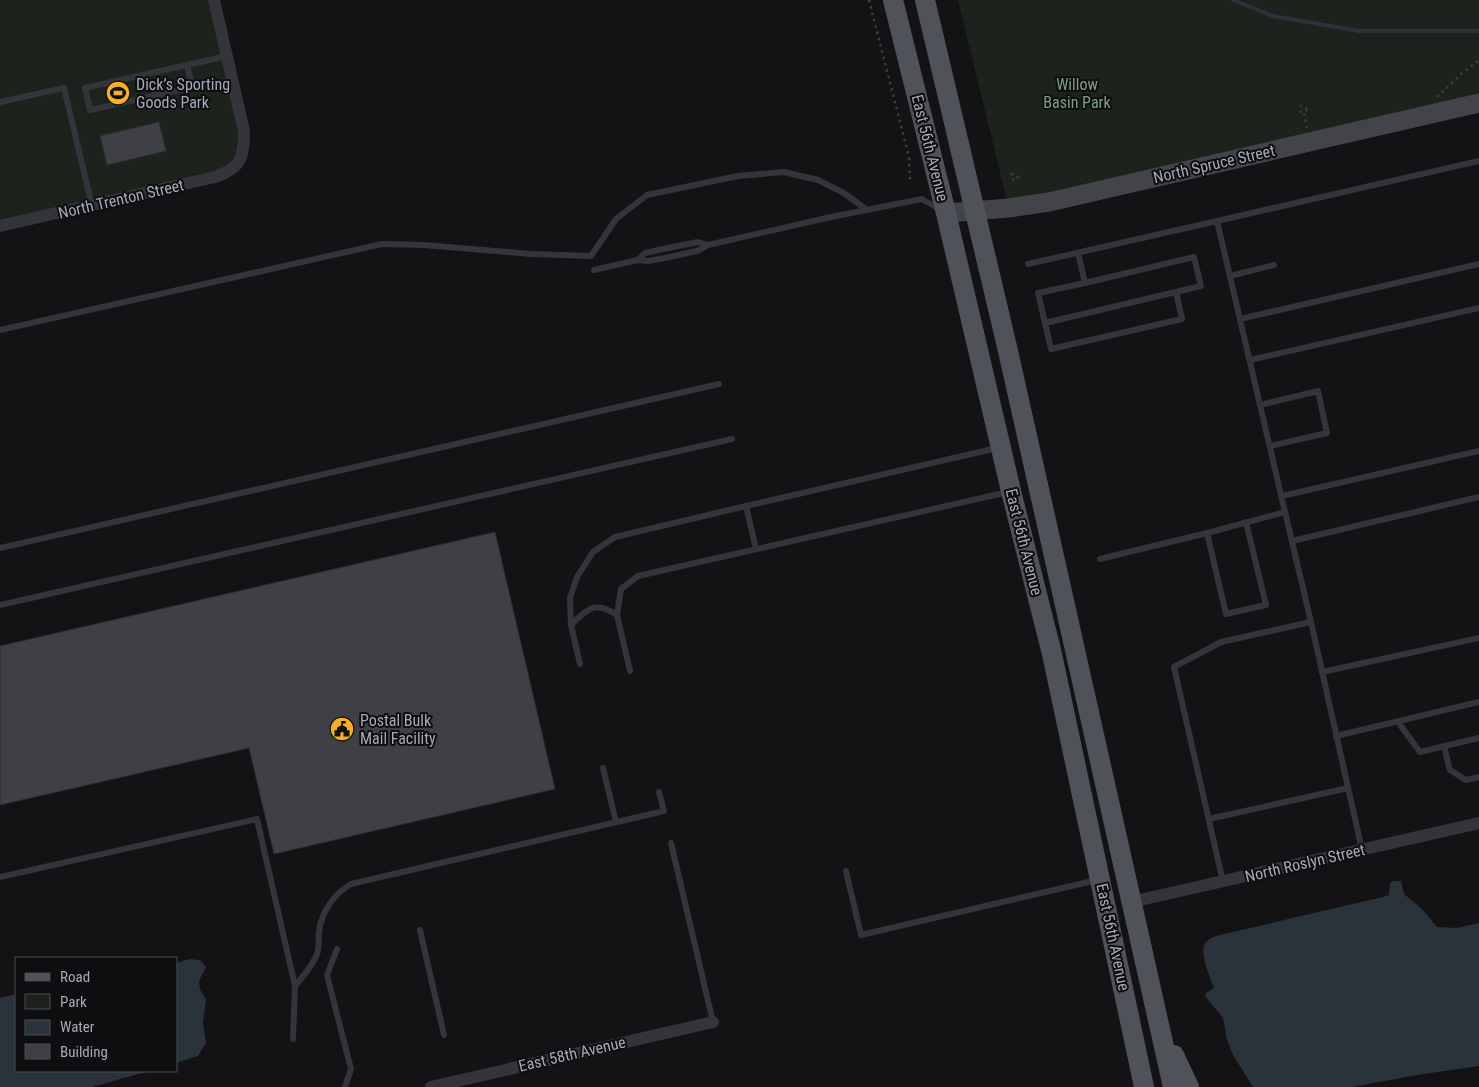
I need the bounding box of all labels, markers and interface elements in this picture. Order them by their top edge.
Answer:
place label: Dick’s Sporting Goods Park [136,75,230,112]
park label: Willow Basin Park [1043,75,1111,112]
sports icon: Dick’s Sporting Goods Park [105,80,131,106]
street label: East 56th Avenue [908,93,952,203]
street label: North Spruce Street [1151,141,1277,187]
street label: North Trenton Street [56,175,186,223]
street label: East 56th Avenue [1002,487,1046,597]
place label: Postal Bulk Mail Facility [360,711,436,748]
public building icon: Postal Bulk Mail Facility [329,716,355,742]
street label: North Roslyn Street [1243,840,1367,886]
street label: East 56th Avenue [1092,882,1134,992]
legend [15,957,178,1072]
text: Road [60,968,90,986]
text: Park [60,993,87,1011]
text: Water [60,1018,95,1036]
street label: East 58th Avenue [517,1032,627,1076]
text: Building [60,1043,108,1061]

